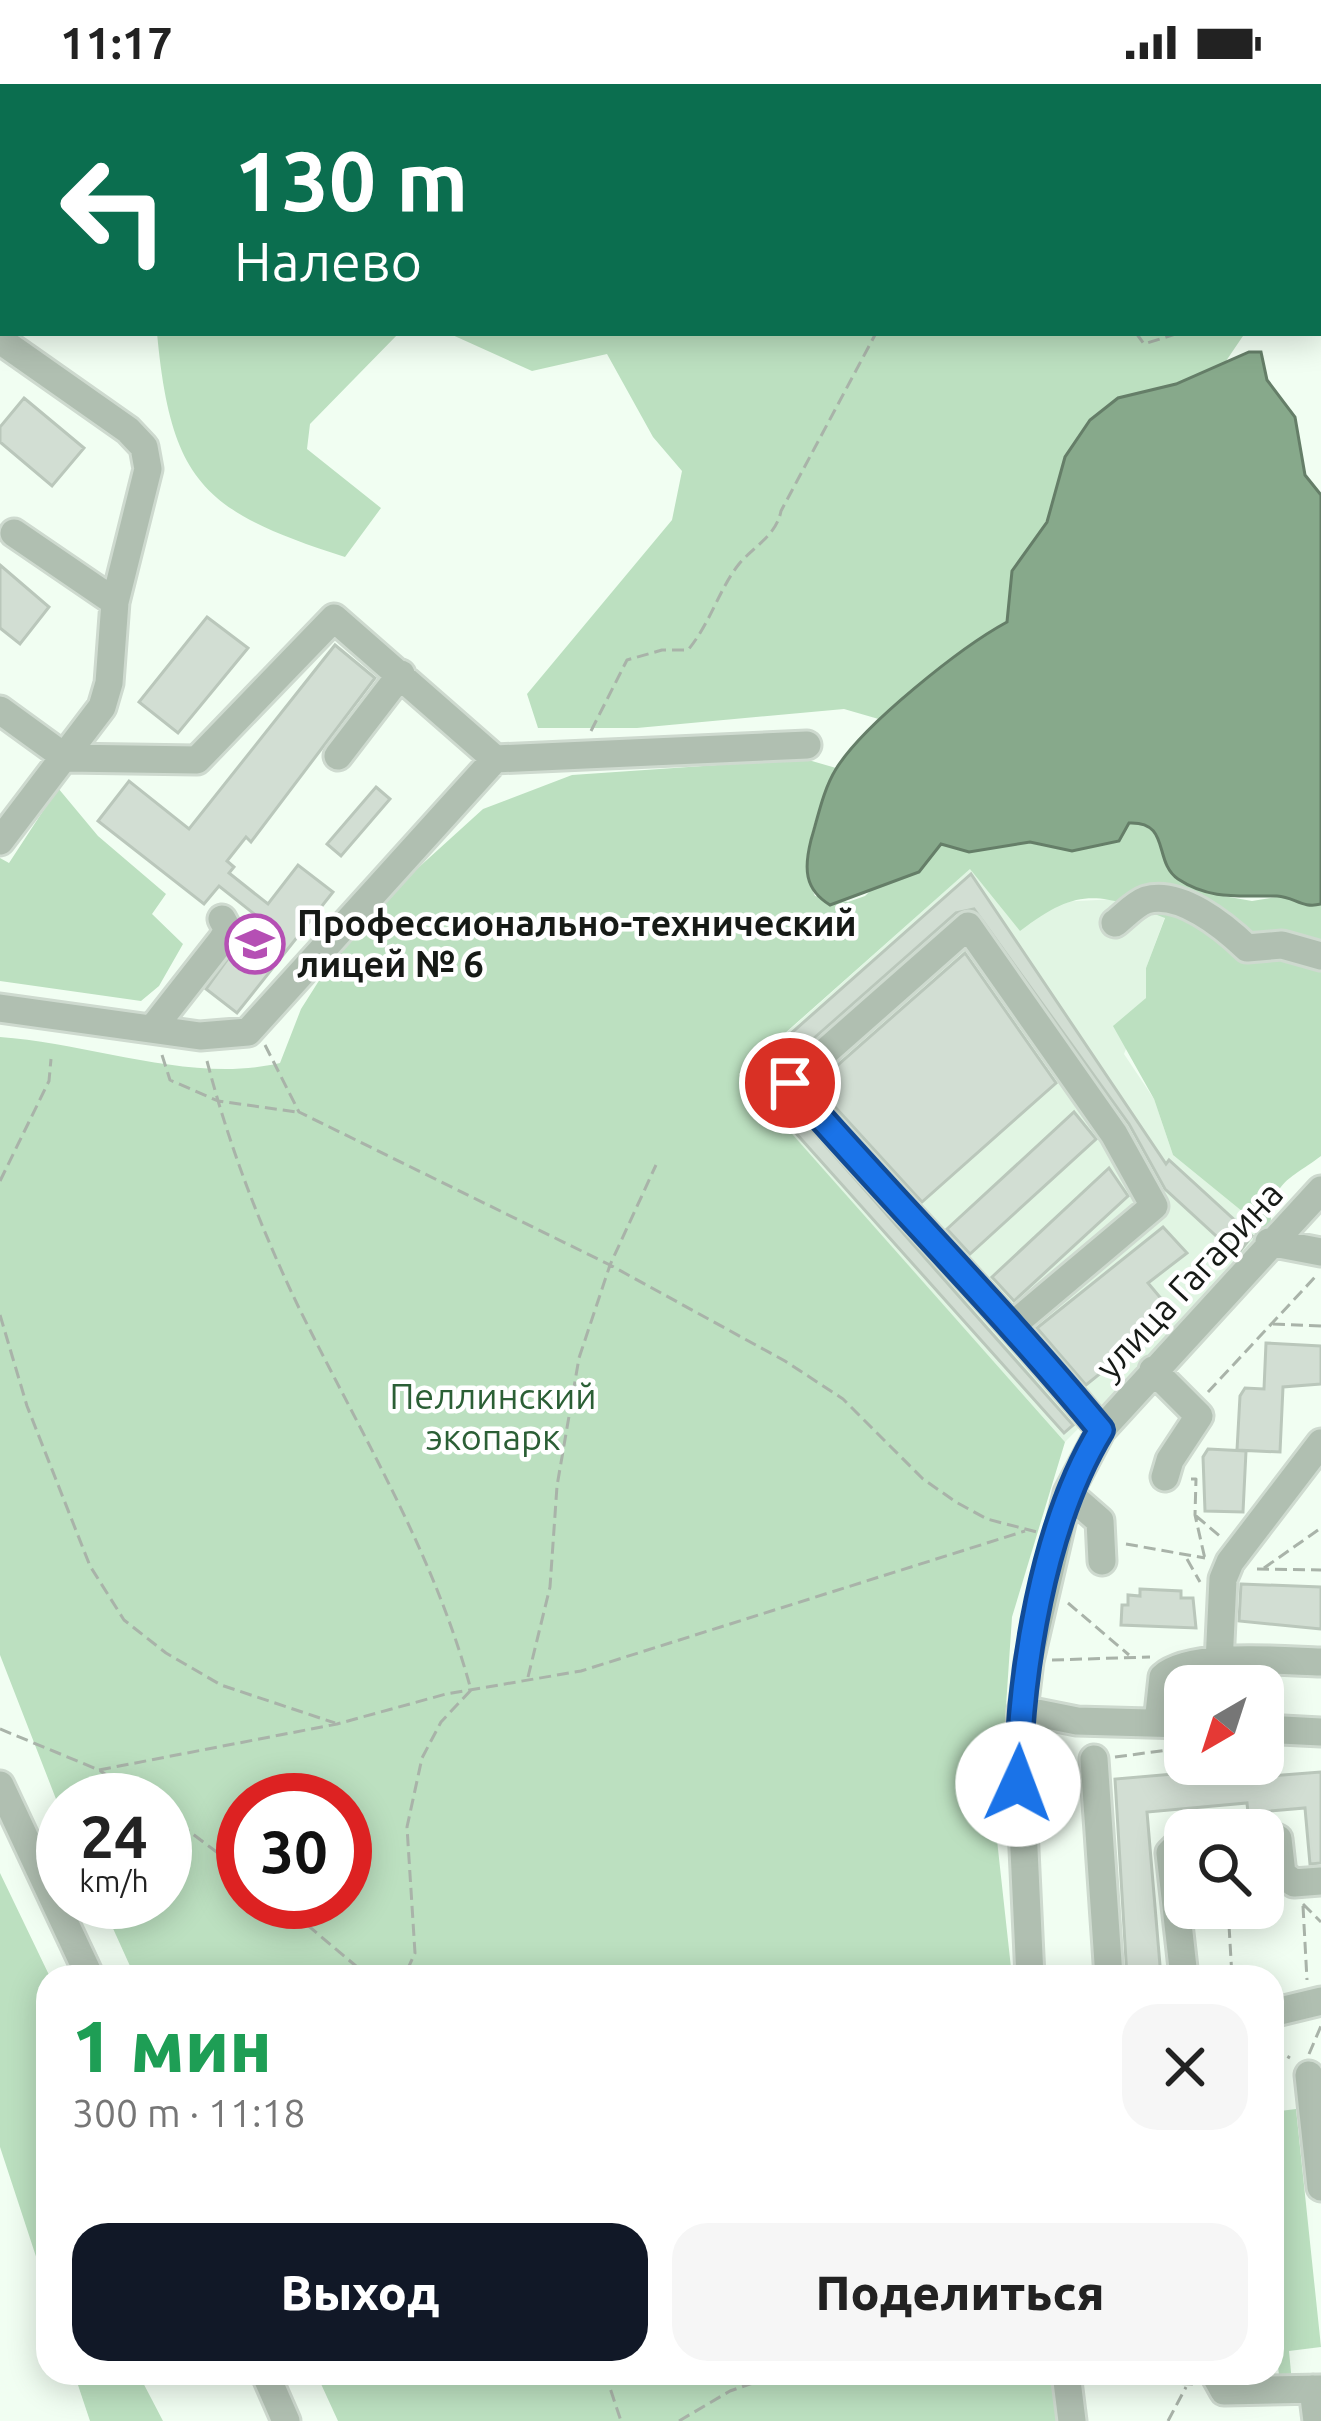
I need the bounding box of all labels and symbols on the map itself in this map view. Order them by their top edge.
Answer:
place label: Профессионально-технический лицей № 6 [297,902,857,984]
school or university icon: Профессионально-технический лицей № 6 [224,913,286,975]
pin [739,1032,841,1134]
street label: улица Гагарина [1087,1172,1291,1387]
park label: Пеллинский экопарк [389,1375,597,1457]
north arrow [1164,1665,1284,1785]
position arrow [955,1721,1081,1847]
speed limit sign: 30 [216,1773,372,1929]

